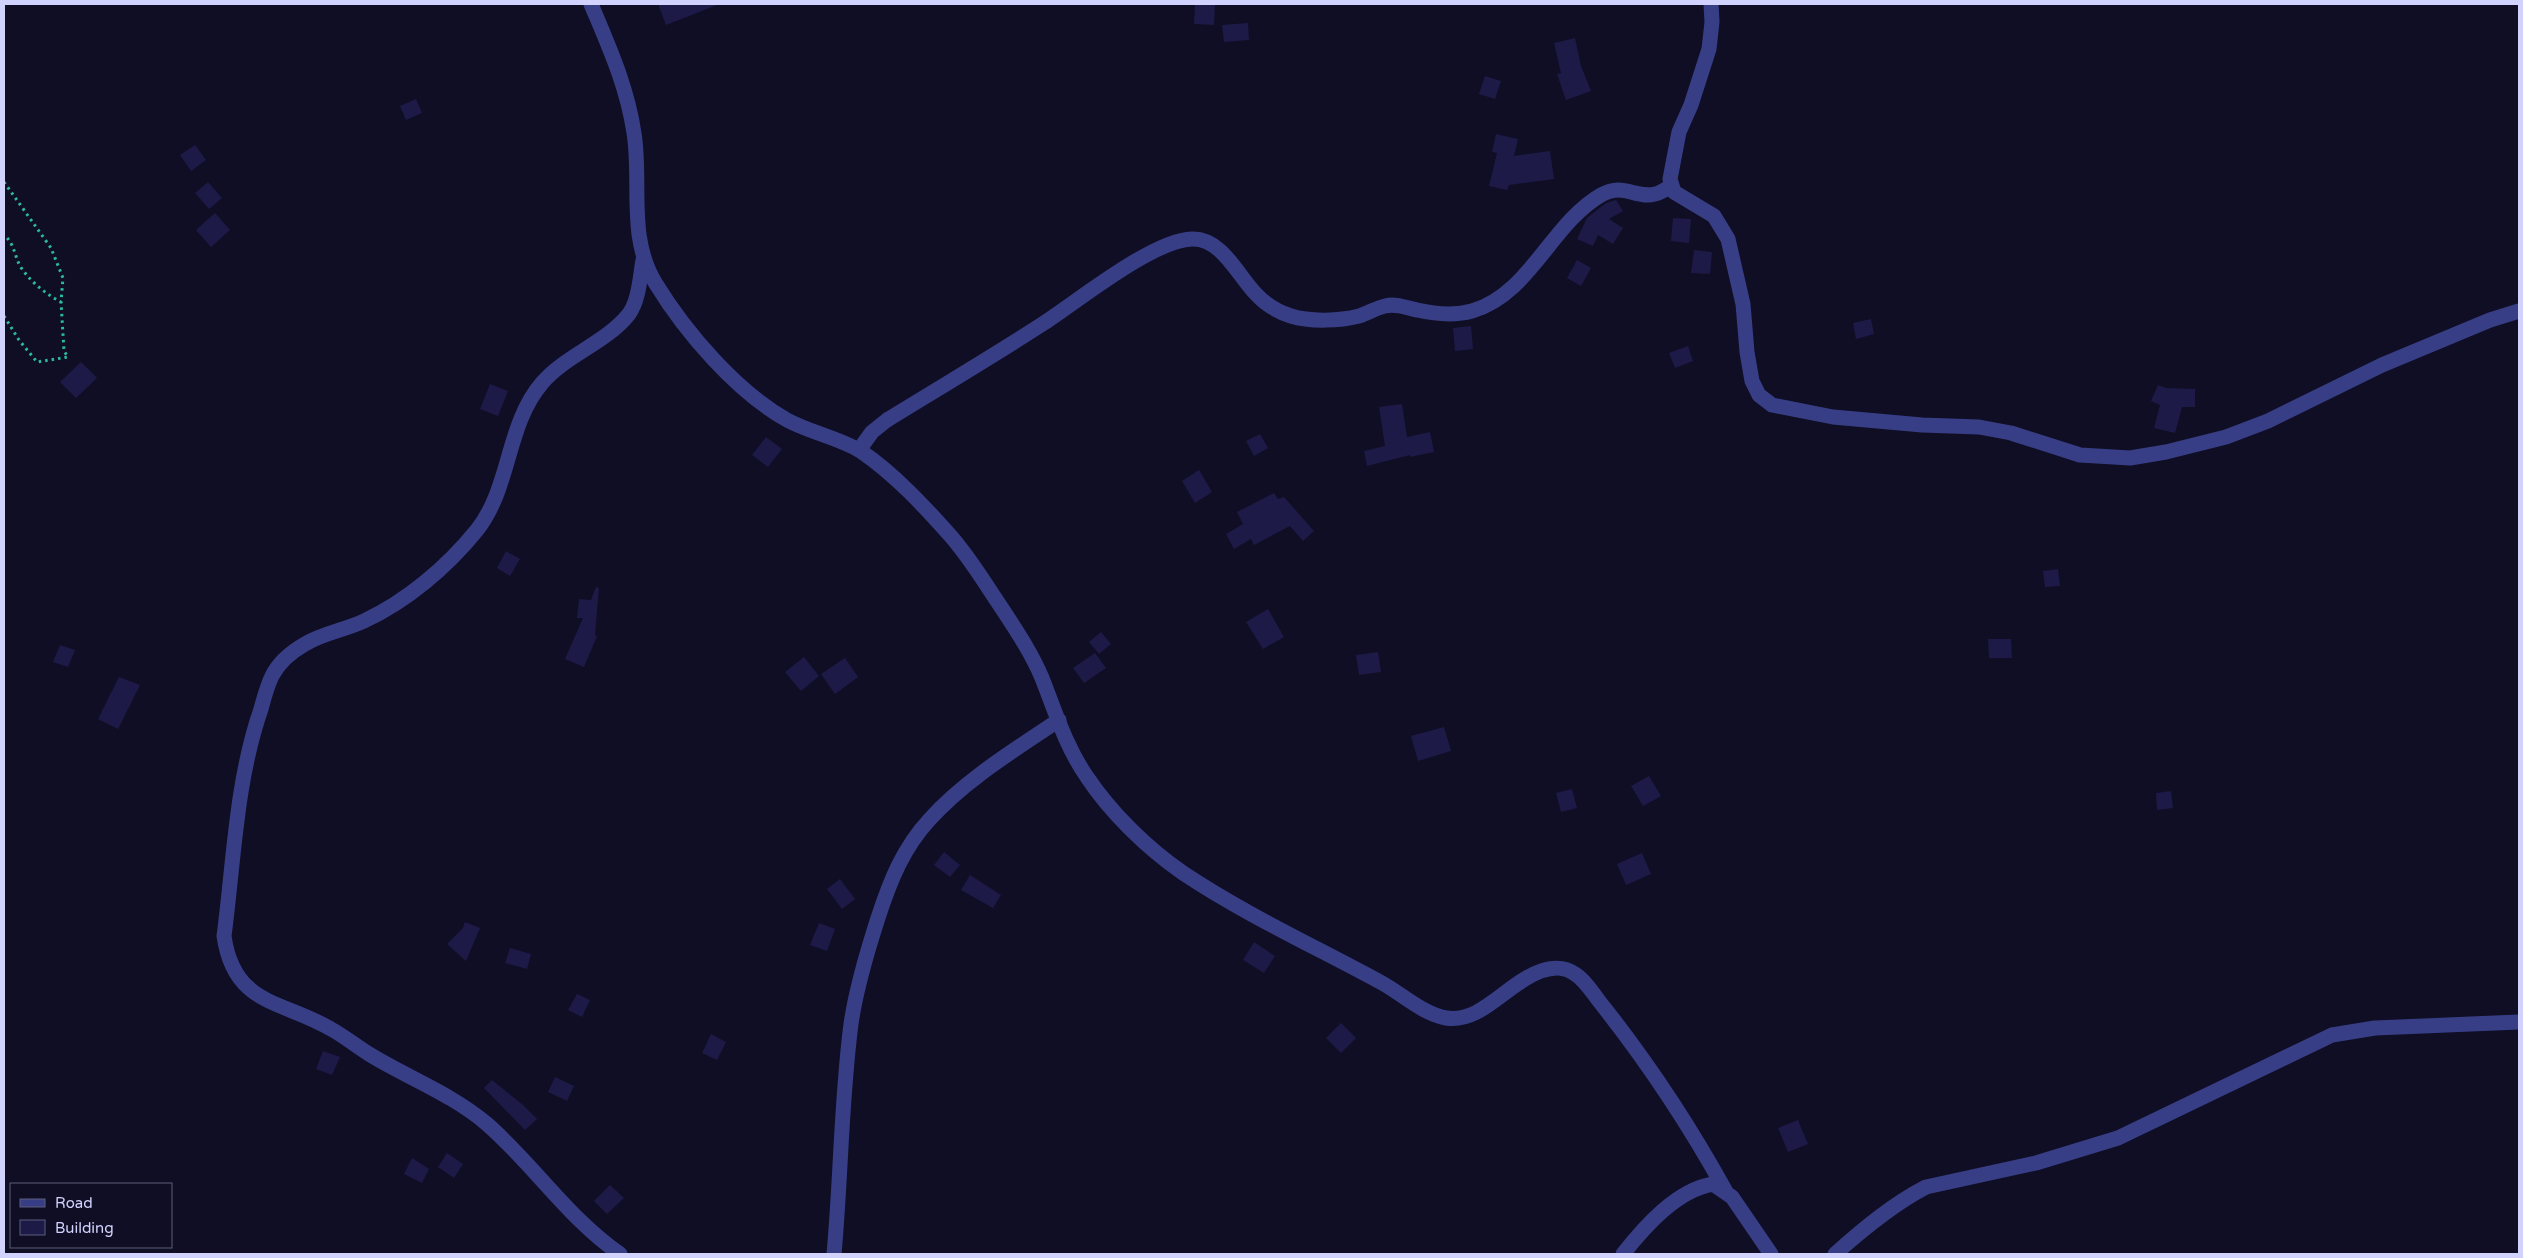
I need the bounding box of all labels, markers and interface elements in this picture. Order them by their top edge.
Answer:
legend [10,1183,172,1248]
text: Road [55,1194,93,1212]
text: Building [55,1219,114,1237]

